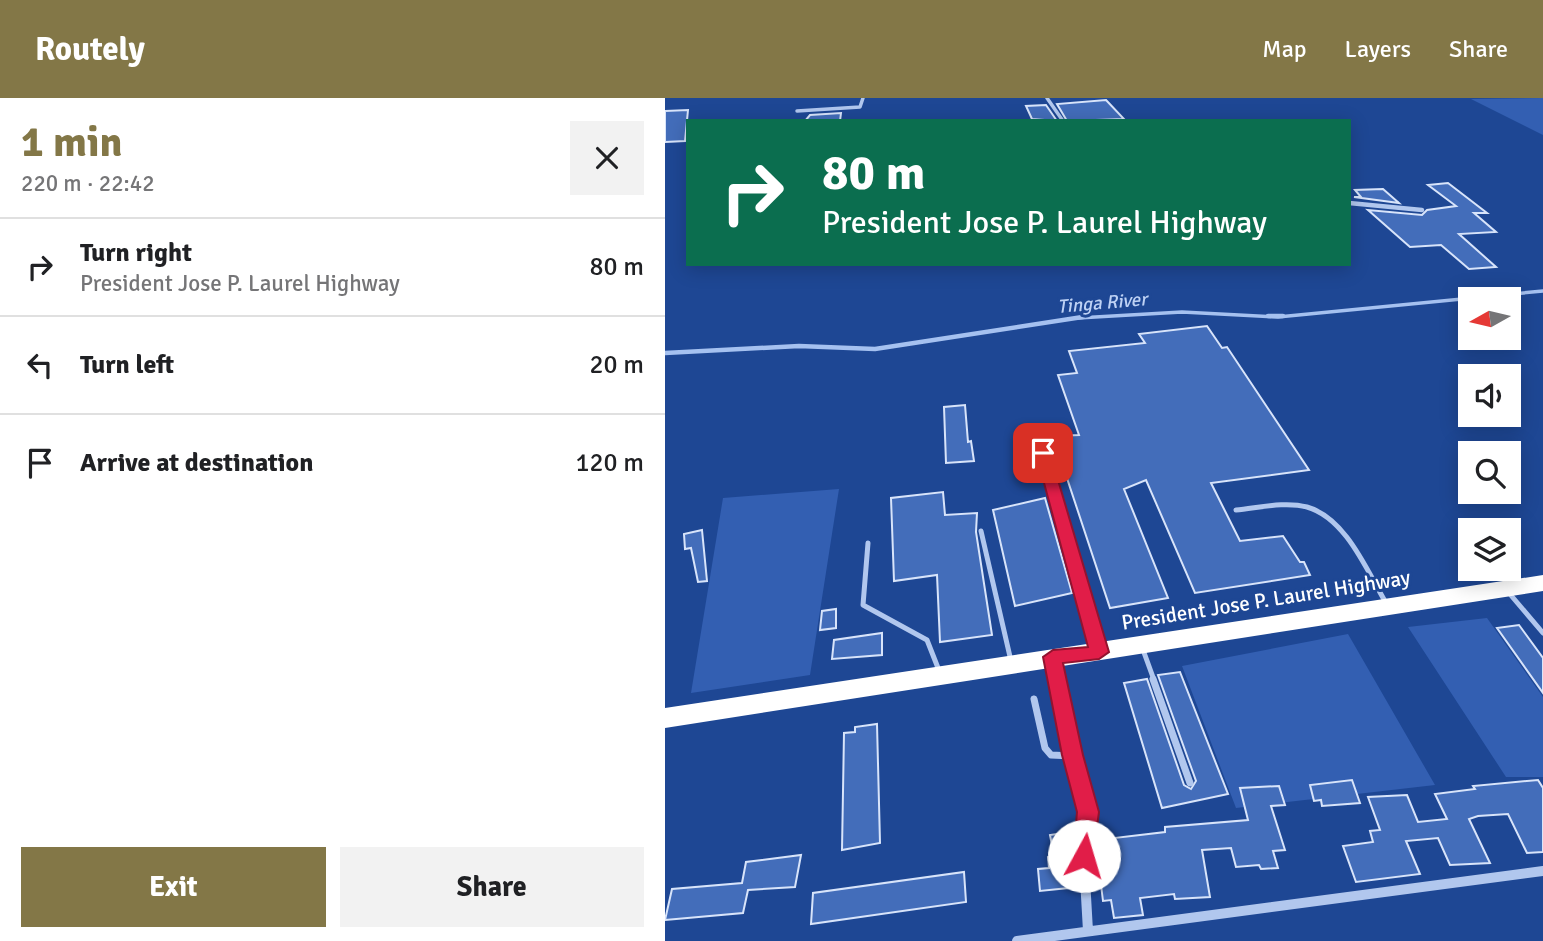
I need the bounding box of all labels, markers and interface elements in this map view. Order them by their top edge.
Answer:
text: Routely [35,29,145,70]
text: Map [1262,34,1307,64]
text: Layers [1345,34,1411,64]
text: Share [1449,34,1508,64]
text: 1 min [21,117,122,168]
button: close [570,121,644,195]
text: 80 m [822,143,925,203]
icon: right [707,147,798,238]
text: 220 m · 22:42 [21,169,155,198]
text: President Jose P. Laurel Highway [822,203,1267,242]
text: Turn right [80,237,192,269]
icon: right [21,248,59,286]
text: 80 m [589,251,644,283]
text: President Jose P. Laurel Highway [80,269,400,298]
water label: Tinga River [1056,287,1151,319]
north arrow [1458,287,1521,350]
map controls [1458,287,1521,581]
icon: left [21,346,59,384]
text: Turn left [80,349,174,381]
text: 20 m [589,349,644,381]
button: sound [1458,364,1521,427]
pin [1013,423,1073,483]
icon: arrive [1024,434,1062,472]
button: search [1458,441,1521,504]
icon: arrive [21,444,59,482]
text: Arrive at destination [80,447,313,479]
text: 120 m [575,447,644,479]
button: layers [1458,518,1521,581]
street label: President Jose P. Laurel Highway [1120,564,1412,636]
position arrow [1047,819,1121,893]
button: Exit [21,847,326,927]
button: Share [340,847,644,927]

